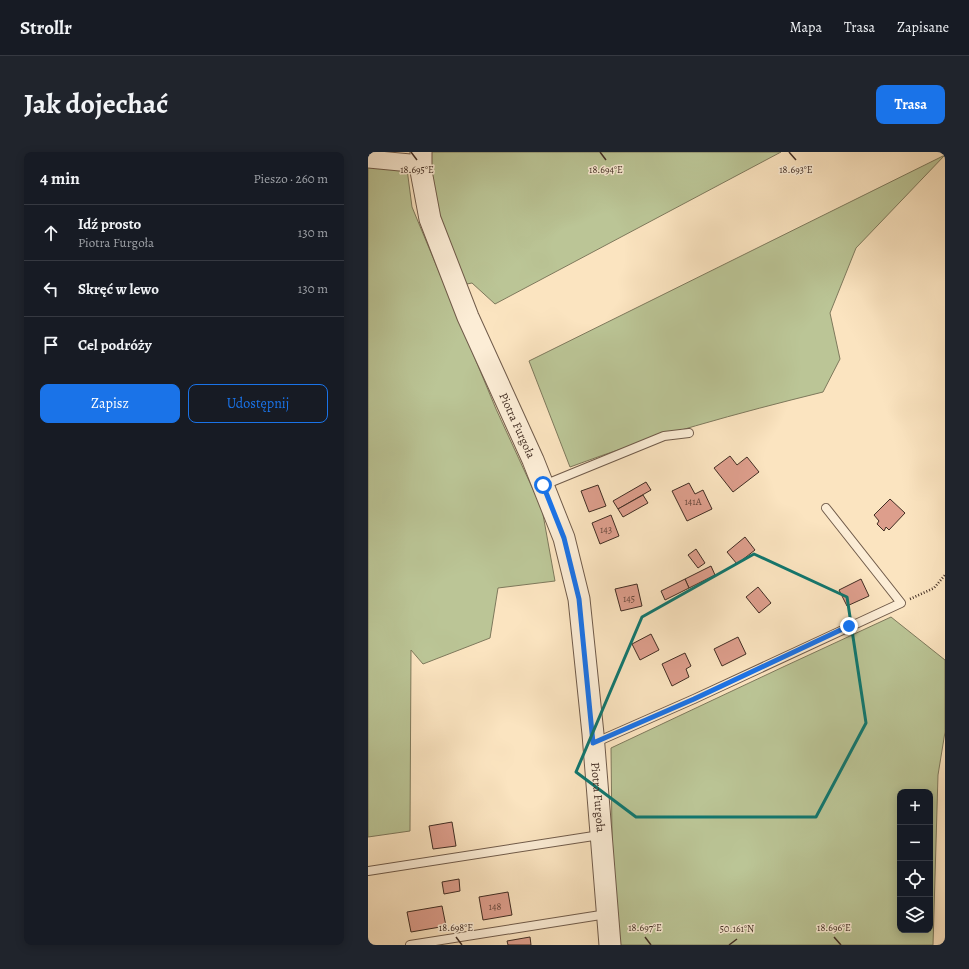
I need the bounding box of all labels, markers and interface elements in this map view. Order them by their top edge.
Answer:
text: Strollr [20,15,72,41]
text: Mapa [790,18,822,37]
text: Trasa [844,18,875,37]
text: Zapisane [897,18,949,37]
text: Jak dojechać [24,85,168,123]
button: Trasa [876,85,945,124]
text: 18.695°E [400,163,434,176]
text: 18.694°E [589,163,623,176]
text: 18.693°E [779,163,813,176]
text: 4 min [40,167,80,190]
text: Pieszo · 260 m [254,170,328,187]
text: Idź prosto [78,214,141,234]
icon: ahead [40,222,62,244]
text: 130 m [298,224,328,241]
text: Piotra Furgoła [78,234,154,251]
icon: left [40,278,62,300]
text: Skręć w lewo [78,279,159,299]
text: 130 m [298,280,328,297]
icon: arrive [40,334,62,356]
text: Cel podróży [78,335,152,355]
button: Zapisz [40,384,180,423]
button: Udostępnij [188,384,328,423]
street label: Piotra Furgoła [495,390,539,461]
route start [534,476,552,494]
house number: 141A [684,495,702,508]
house number: 143 [600,523,612,536]
house number: 145 [623,592,635,605]
route end [840,617,858,635]
street label: Piotra Furgoła [587,762,609,833]
map controls [897,789,933,933]
button: + [897,789,933,825]
button: − [897,825,933,861]
button: locate [897,861,933,897]
button: layers [897,897,933,933]
house number: 148 [489,900,502,913]
text: 18.698°E [439,921,473,934]
text: 18.697°E [628,921,662,934]
text: 18.696°E [817,921,851,934]
text: 50.161°N [720,922,754,935]

